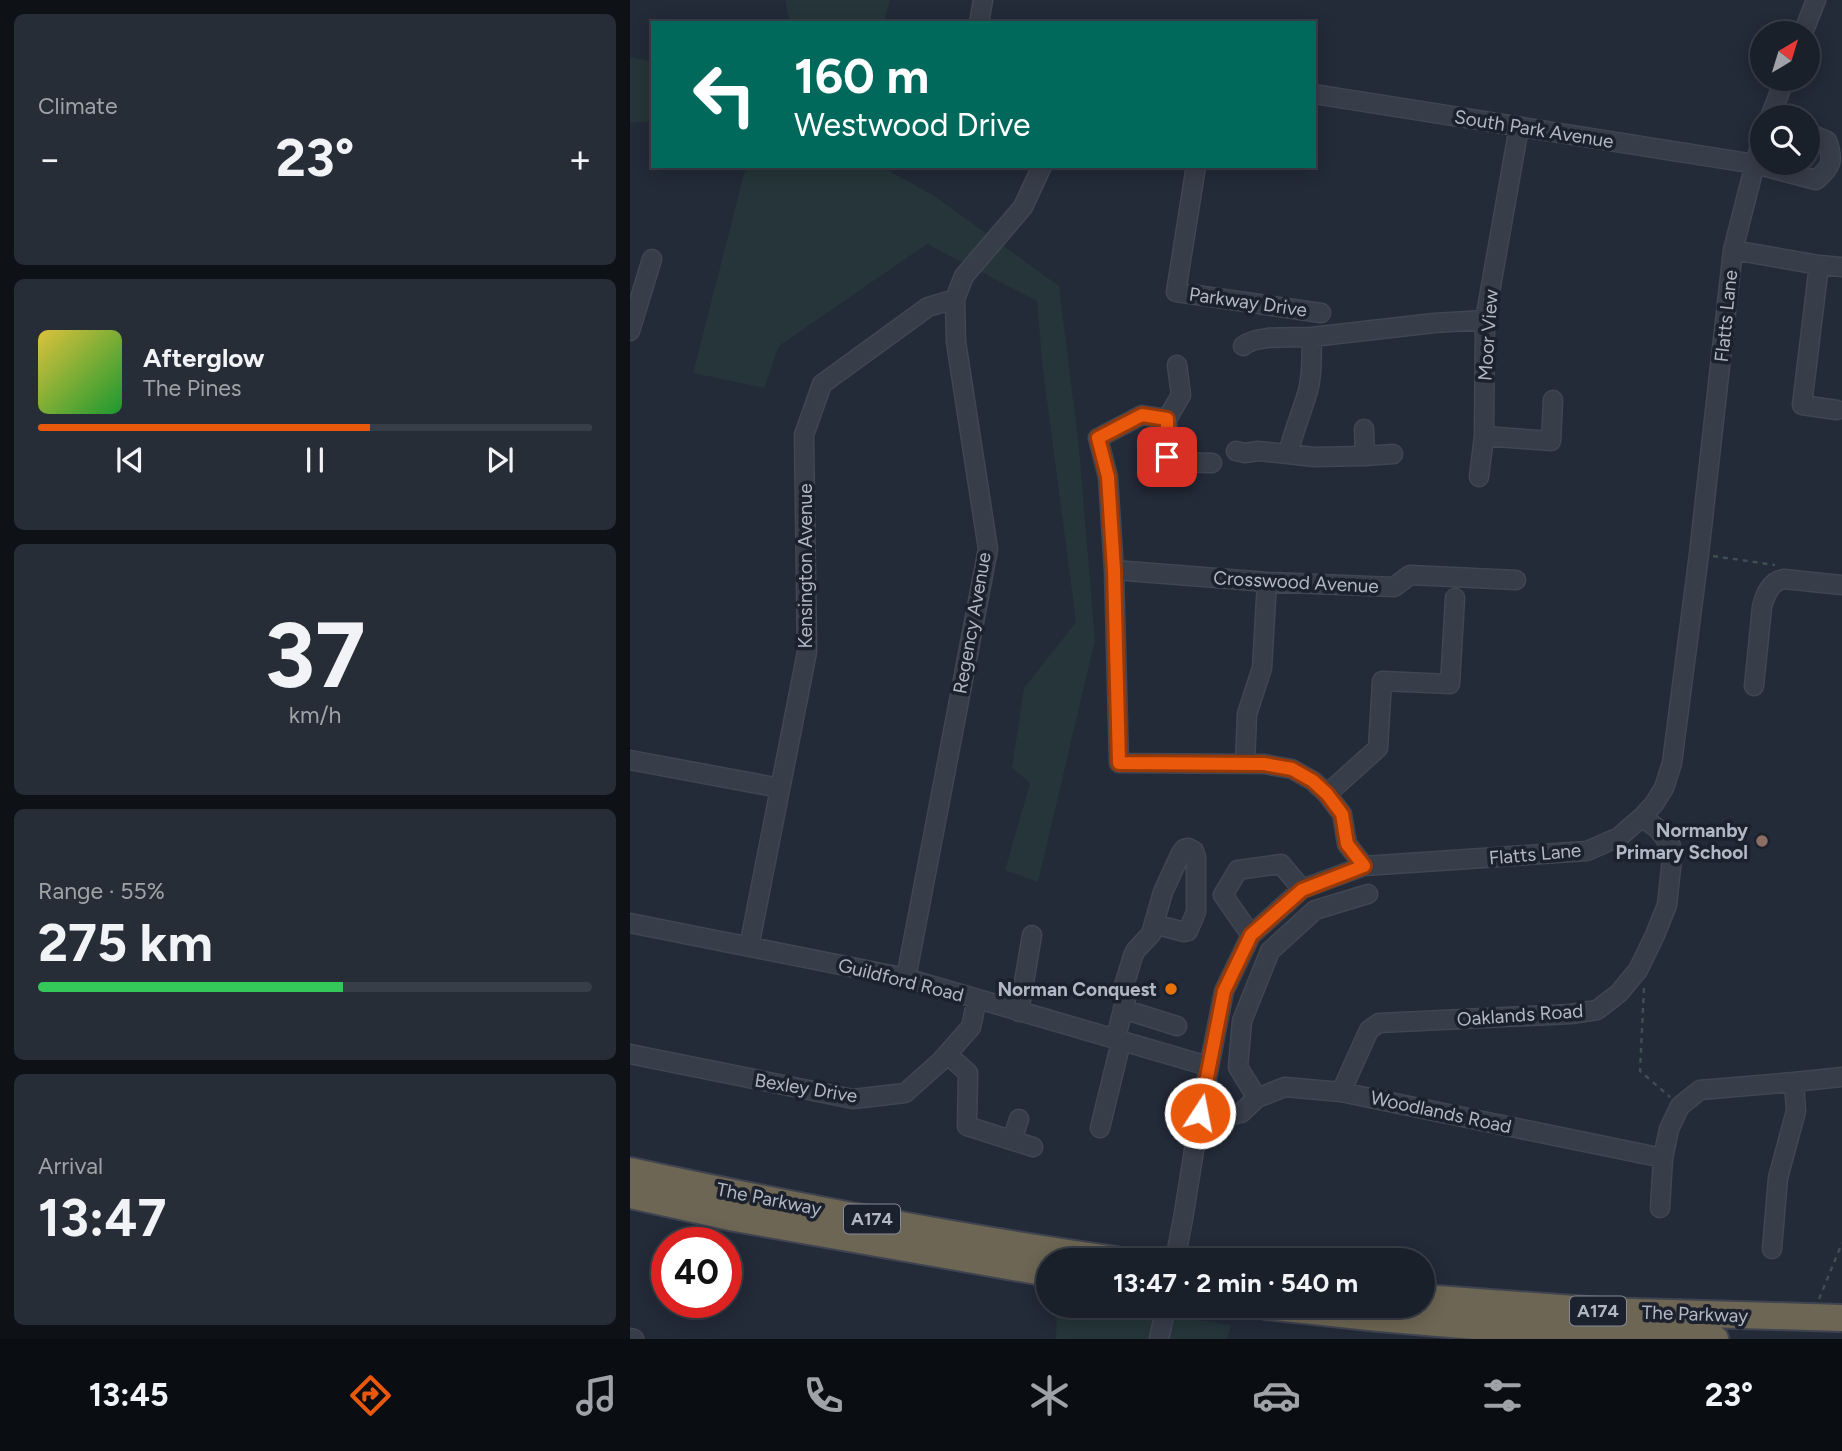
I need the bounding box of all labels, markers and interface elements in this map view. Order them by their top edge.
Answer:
north arrow [1750,21,1820,91]
map controls [1750,21,1820,175]
text: 160 m [794,46,929,105]
icon: left [679,49,770,140]
text: Climate [38,92,117,120]
street label: South Park Avenue [1453,105,1615,153]
button: search [1750,105,1820,175]
text: Westwood Drive [794,106,1030,144]
text: 23° [276,127,354,189]
text: − [38,136,62,182]
text: + [568,136,592,182]
street label: Flatts Lane [1710,269,1742,363]
street label: Parkway Drive [1187,282,1309,322]
street label: Moor View [1473,288,1503,382]
text: Afterglow [143,342,265,374]
text: The Pines [143,374,242,402]
pin [1137,427,1197,487]
icon: arrive [1148,438,1186,476]
icon: previous [111,441,149,479]
icon: pause [296,441,334,479]
icon: next [481,441,519,479]
street label: Kensington Avenue [794,483,817,649]
street label: Regency Avenue [948,550,996,696]
street label: Crosswood Avenue [1213,566,1379,598]
text: 37 [264,601,366,710]
text: km/h [289,701,341,729]
place label: Normanby Primary School [1616,819,1748,864]
marker: Normanby Primary School [1754,833,1770,849]
street label: Flatts Lane [1488,839,1582,869]
text: Range · 55% [38,877,165,905]
text: 275 km [38,912,213,974]
street label: Guildford Road [836,953,966,1007]
place label: Norman Conquest [997,978,1157,1001]
marker: Norman Conquest [1163,981,1179,997]
street label: Oaklands Road [1456,999,1584,1031]
street label: Bexley Drive [753,1069,859,1107]
position arrow [1163,1076,1237,1150]
street label: Woodlands Road [1368,1086,1514,1138]
text: Arrival [38,1152,103,1180]
street label: The Parkway [715,1178,823,1220]
text: 13:47 [38,1187,166,1249]
road number: A174 [844,1204,900,1234]
speed limit sign: 40 [651,1227,742,1318]
text: 13:47 · 2 min · 540 m [1113,1267,1358,1299]
road number: A174 [1570,1296,1626,1326]
street label: The Parkway [1641,1301,1749,1327]
icon: directions [346,1371,395,1420]
icon: music [572,1371,621,1420]
icon: phone [799,1371,848,1420]
icon: climate [1025,1371,1074,1420]
icon: car [1252,1371,1301,1420]
icon: filters [1478,1371,1527,1420]
text: 13:45 [89,1376,169,1414]
text: 23° [1705,1376,1753,1414]

